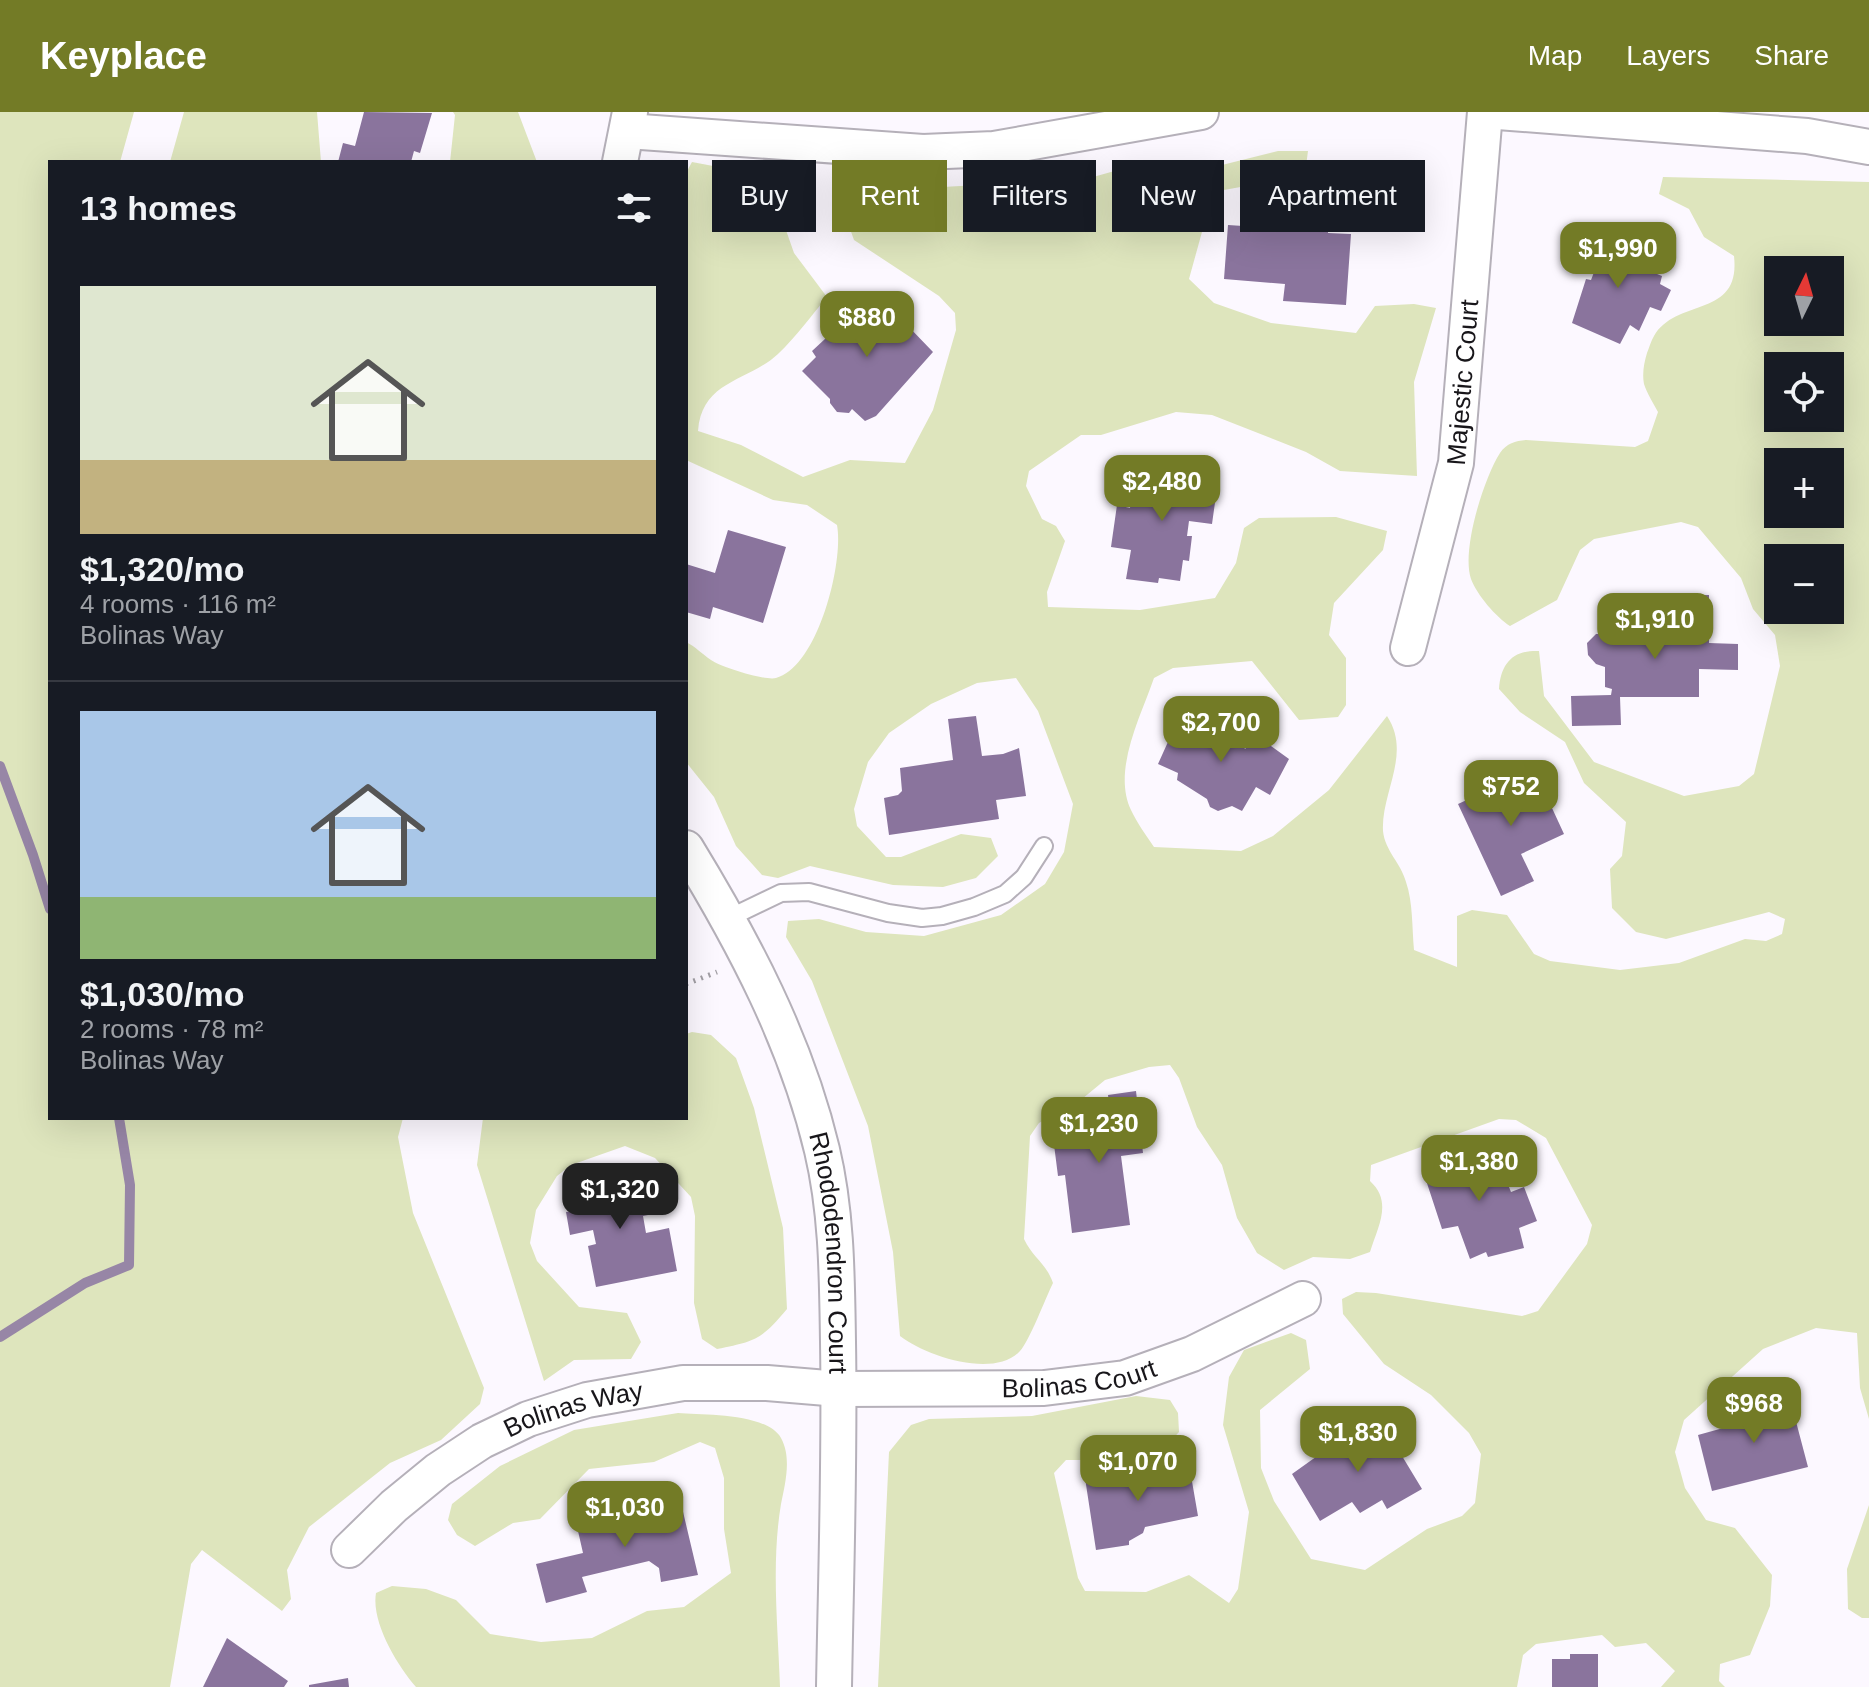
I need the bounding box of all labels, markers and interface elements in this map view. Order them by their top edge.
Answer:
text: Keyplace [40,35,207,77]
text: Map [1528,40,1582,71]
text: Layers [1626,40,1710,71]
text: Share [1754,40,1829,71]
chip: Buy [712,160,816,232]
chip: Rent [832,160,947,232]
chip: Filters [963,160,1096,232]
chip: New [1112,160,1224,232]
chip: Apartment [1240,160,1425,232]
icon: filters [612,186,656,230]
text: 13 homes [80,189,237,227]
pin: $1,990 [1553,222,1683,290]
text: $1,990 [1578,233,1658,263]
north arrow [1764,256,1844,336]
map controls [1764,256,1844,624]
pin: $880 [820,291,914,359]
street label: Majestic Court [1441,298,1485,466]
text: $880 [838,302,896,332]
icon: home [296,338,440,482]
button: locate [1764,352,1844,432]
button: + [1764,448,1844,528]
pin: $2,480 [1097,455,1227,523]
text: $2,480 [1122,466,1202,496]
button: − [1764,544,1844,624]
text: $1,320/mo [80,550,244,588]
text: 4 rooms · 116 m² [80,589,276,619]
pin: $1,910 [1590,593,1720,661]
text: $1,910 [1615,604,1695,634]
text: Bolinas Way [80,620,224,650]
pin: $2,700 [1156,696,1286,764]
text: $2,700 [1181,707,1261,737]
pin: $752 [1464,760,1558,828]
icon: home [296,763,440,907]
text: $752 [1482,771,1540,801]
text: $1,030/mo [80,975,244,1013]
text: 2 rooms · 78 m² [80,1014,264,1044]
text: Bolinas Way [80,1045,224,1075]
pin: $1,230 [1034,1097,1164,1165]
text: $1,230 [1059,1108,1139,1138]
street label: Rhododendron Court [803,1129,853,1375]
pin: $1,380 [1414,1135,1544,1203]
text: $1,380 [1439,1146,1519,1176]
pin: $1,320 [555,1163,685,1231]
text: $1,320 [580,1174,660,1204]
street label: Bolinas Court [1002,1353,1161,1403]
street label: Bolinas Way [499,1375,645,1443]
pin: $968 [1707,1377,1801,1445]
text: $968 [1725,1388,1783,1418]
pin: $1,830 [1293,1406,1423,1474]
text: $1,830 [1318,1417,1398,1447]
pin: $1,070 [1073,1435,1203,1503]
text: $1,070 [1098,1446,1178,1476]
pin: $1,030 [560,1481,690,1549]
text: $1,030 [585,1492,665,1522]

